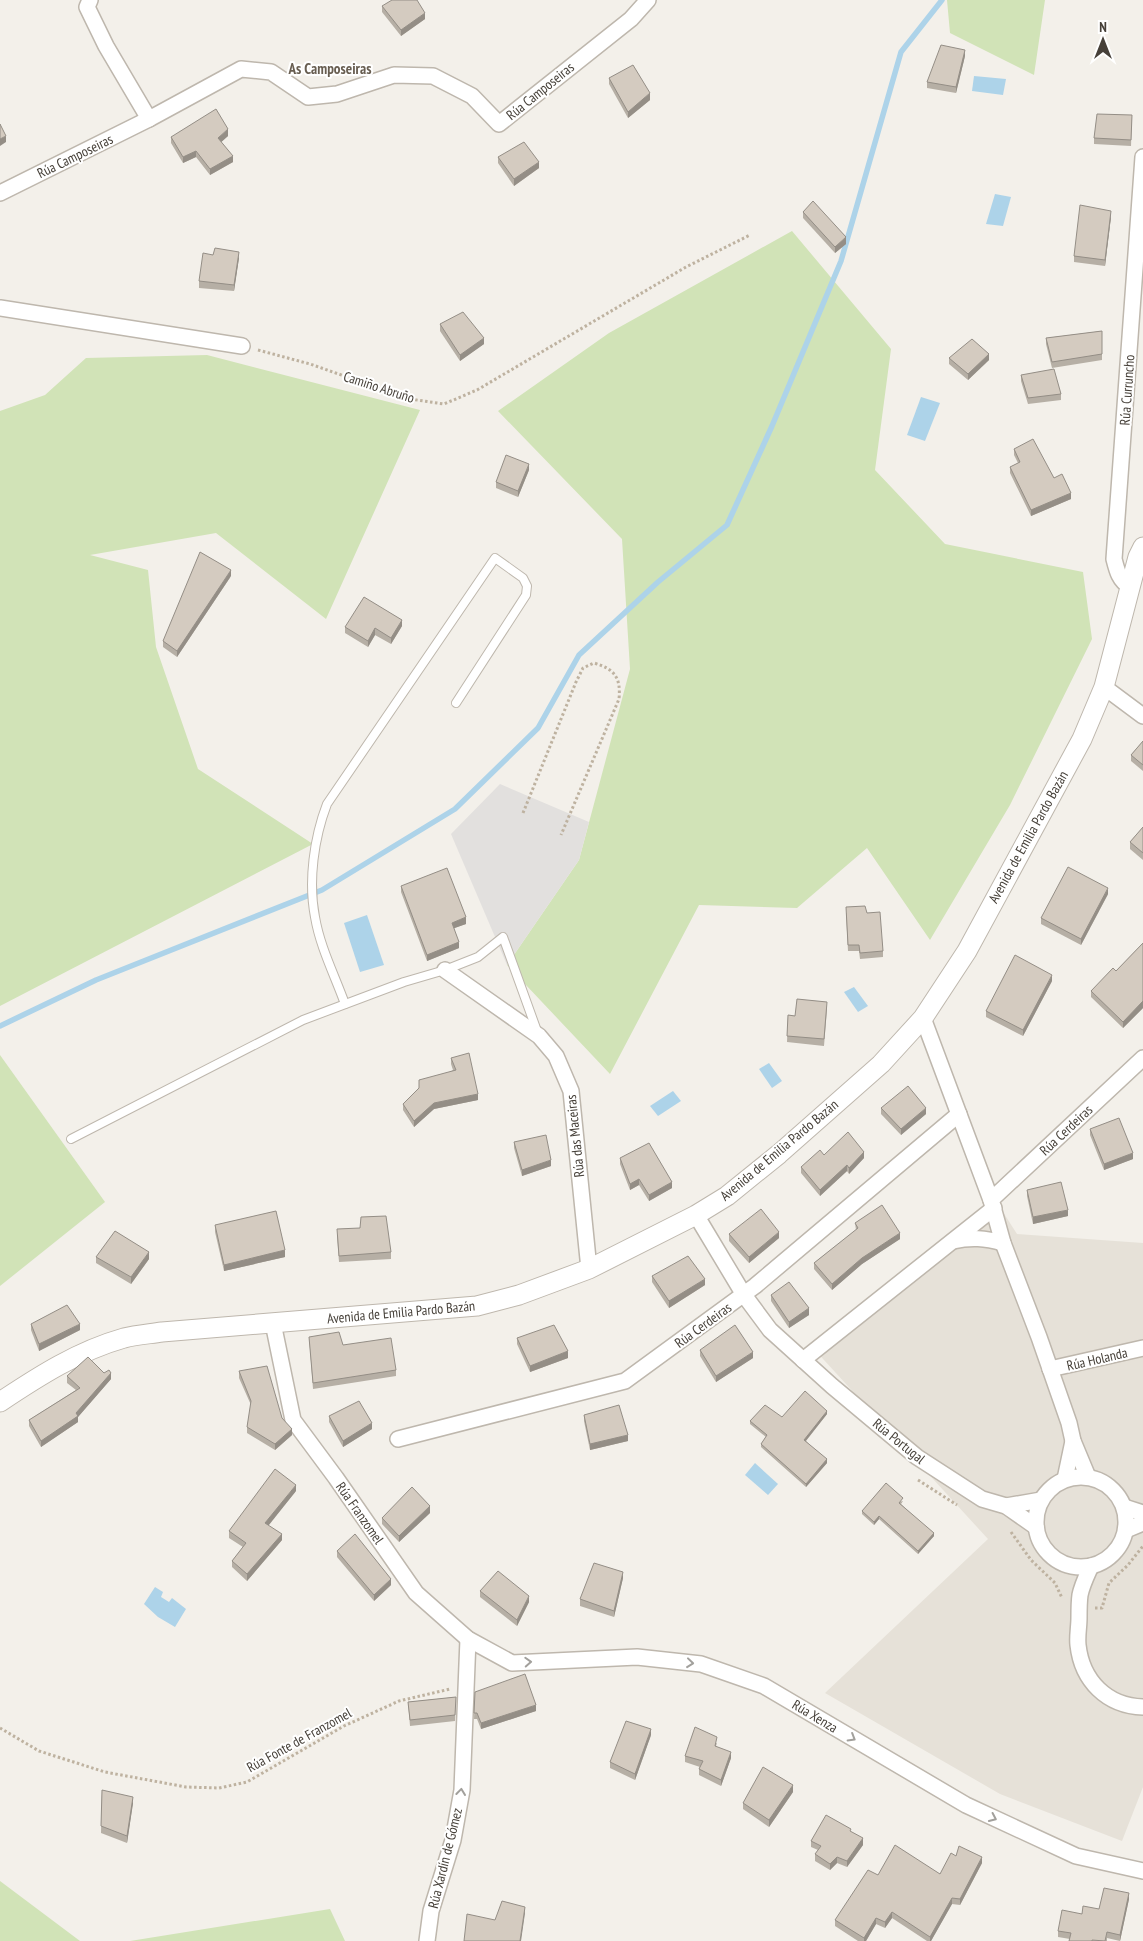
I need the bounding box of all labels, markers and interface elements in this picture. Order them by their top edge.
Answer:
north arrow [1078,15,1128,65]
text: N [1099,18,1107,36]
street label: Rúa Camposeiras [502,58,578,124]
district label: As Camposeiras [288,59,371,78]
street label: Rúa Camposeiras [34,130,116,182]
street label: Rúa Curruncho [1116,354,1138,426]
street label: Camiño Abruño [341,367,417,407]
street label: Avenida de Emilia Pardo Bazán [984,768,1072,906]
street label: Rúa das Maceiras [562,1094,588,1178]
street label: Avenida de Emilia Pardo Bazán [716,1095,842,1205]
street label: Rúa Cerdeiras [1036,1101,1096,1159]
street label: Avenida de Emilia Pardo Bazán [326,1297,476,1327]
street label: Rúa Cerdeiras [671,1298,735,1352]
street label: Rúa Holanda [1065,1343,1129,1375]
street label: Rúa Portugal [869,1414,929,1468]
street label: Rúa Franzomel [332,1478,388,1548]
one-way arrow [525,1657,533,1668]
one-way arrow [687,1657,695,1668]
street label: Rúa Xenza [789,1695,841,1737]
street label: Rúa Fonte de Franzomel [243,1703,355,1776]
one-way arrow [847,1732,856,1742]
one-way arrow [455,1787,466,1795]
street label: Rúa Xardín de Gómez [424,1806,466,1910]
one-way arrow [988,1812,997,1822]

